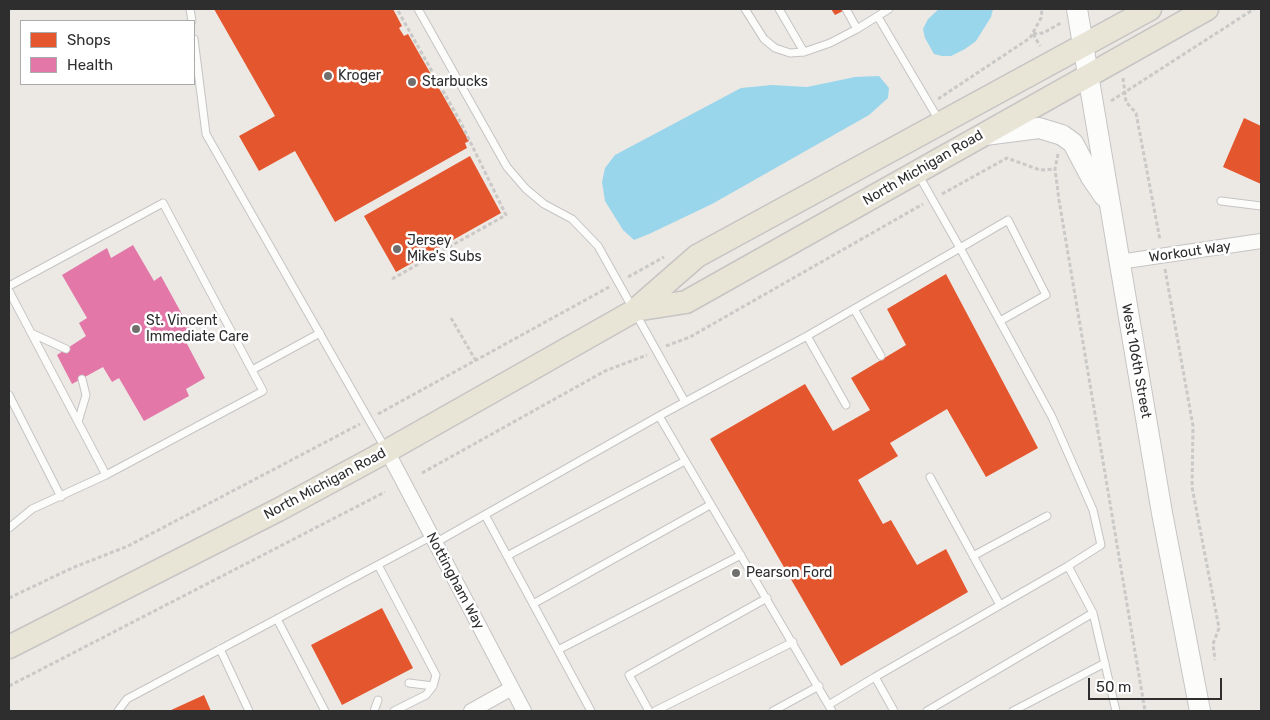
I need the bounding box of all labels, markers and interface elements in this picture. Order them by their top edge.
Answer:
legend [20,20,195,85]
text: Shops [67,31,111,49]
text: Health [67,56,113,74]
place label: Kroger [338,68,381,84]
marker: Kroger [322,70,334,82]
place label: Starbucks [422,74,488,90]
marker: Starbucks [406,76,418,88]
street label: North Michigan Road [860,127,986,209]
place label: Jersey Mike's Subs [407,233,482,266]
street label: Workout Way [1148,238,1232,266]
marker: Jersey Mike's Subs [391,243,403,255]
street label: West 106th Street [1118,302,1154,420]
place label: St. Vincent Immediate Care [146,313,249,346]
marker: St. Vincent Immediate Care [130,323,142,335]
street label: North Michigan Road [261,445,389,523]
street label: Nottingham Way [422,530,488,632]
place label: Pearson Ford [746,565,832,581]
marker: Pearson Ford [730,567,742,579]
scale bar [1090,668,1224,700]
text: 50 m [1096,678,1131,696]

